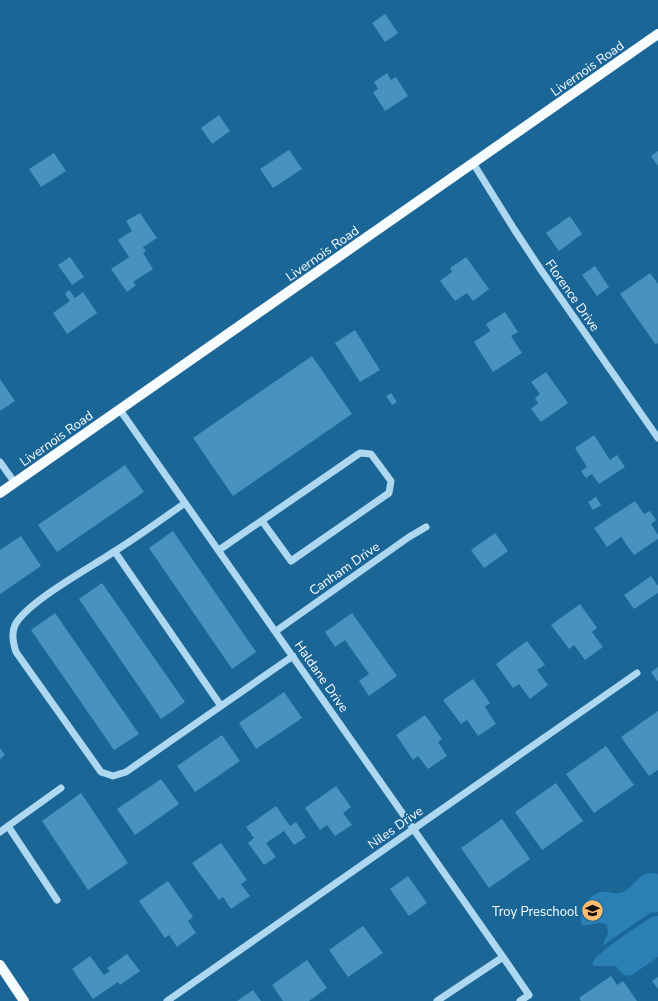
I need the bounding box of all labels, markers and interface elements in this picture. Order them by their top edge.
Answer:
street label: Livernois Road [547,37,628,101]
street label: Livernois Road [282,222,363,286]
street label: Florence Drive [541,256,604,335]
street label: Livernois Road [16,407,97,471]
street label: Canham Drive [306,538,384,600]
street label: Haldane Drive [290,637,353,716]
street label: Niles Drive [364,802,427,853]
school or university icon: Troy Preschool [580,898,606,924]
place label: Troy Preschool [492,903,578,921]

